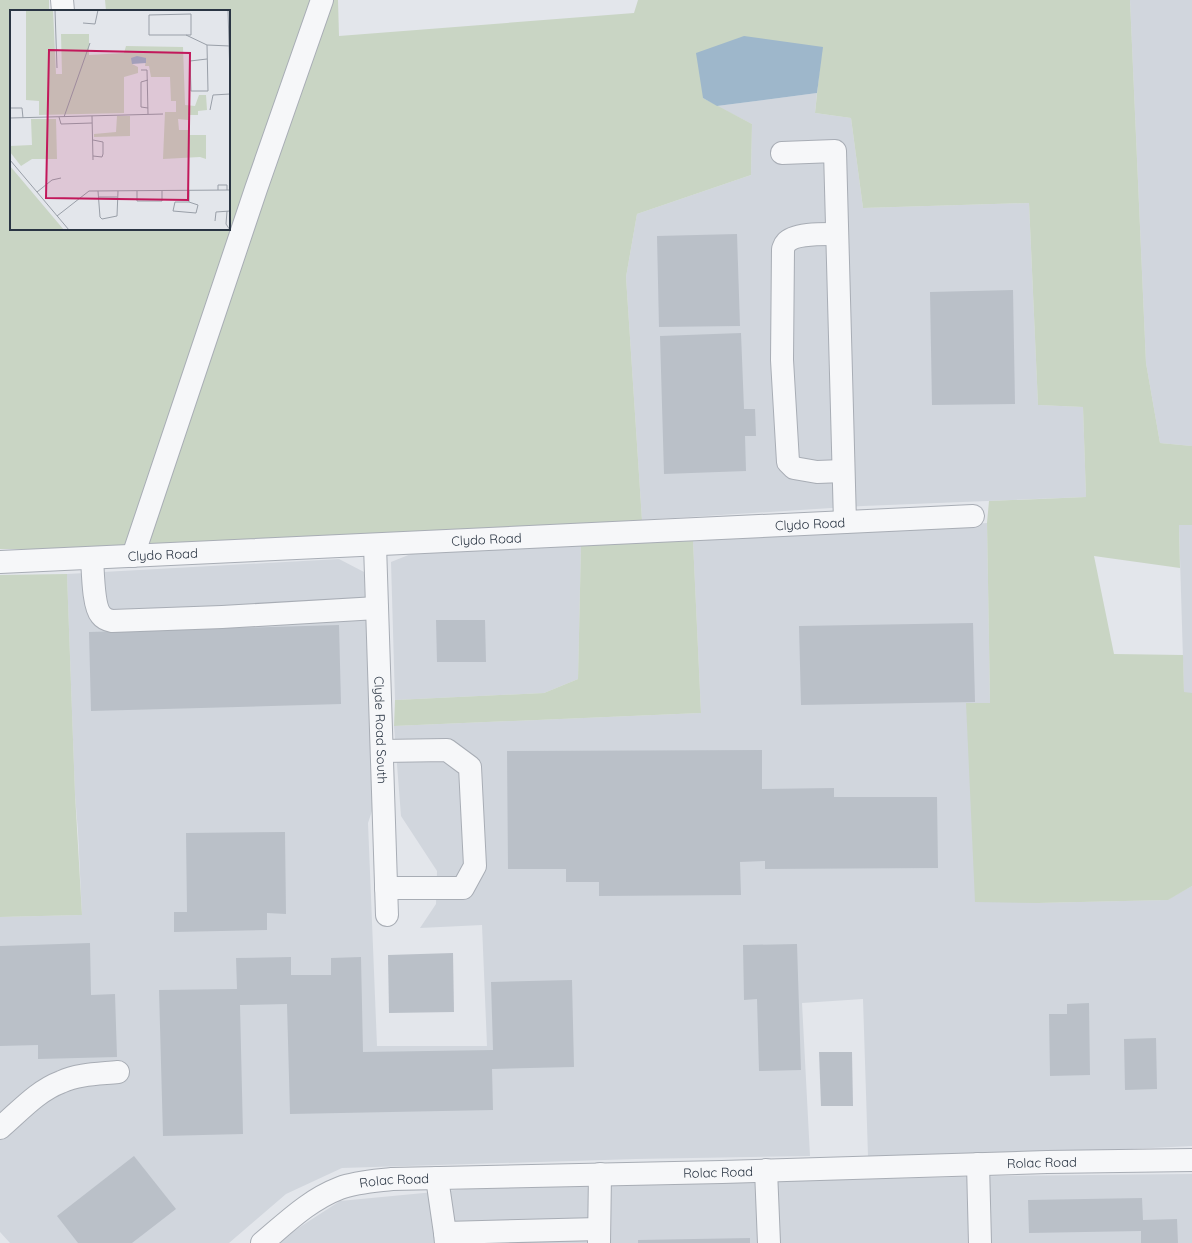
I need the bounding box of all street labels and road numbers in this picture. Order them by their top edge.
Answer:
street label: Clydo Road [775,514,846,533]
street label: Clydo Road [451,529,522,549]
street label: Clydo Road [127,545,198,564]
street label: Clyde Road South [371,676,391,784]
street label: Rolac Road [1007,1154,1077,1171]
street label: Rolac Road [683,1163,753,1181]
street label: Rolac Road [358,1170,429,1191]

